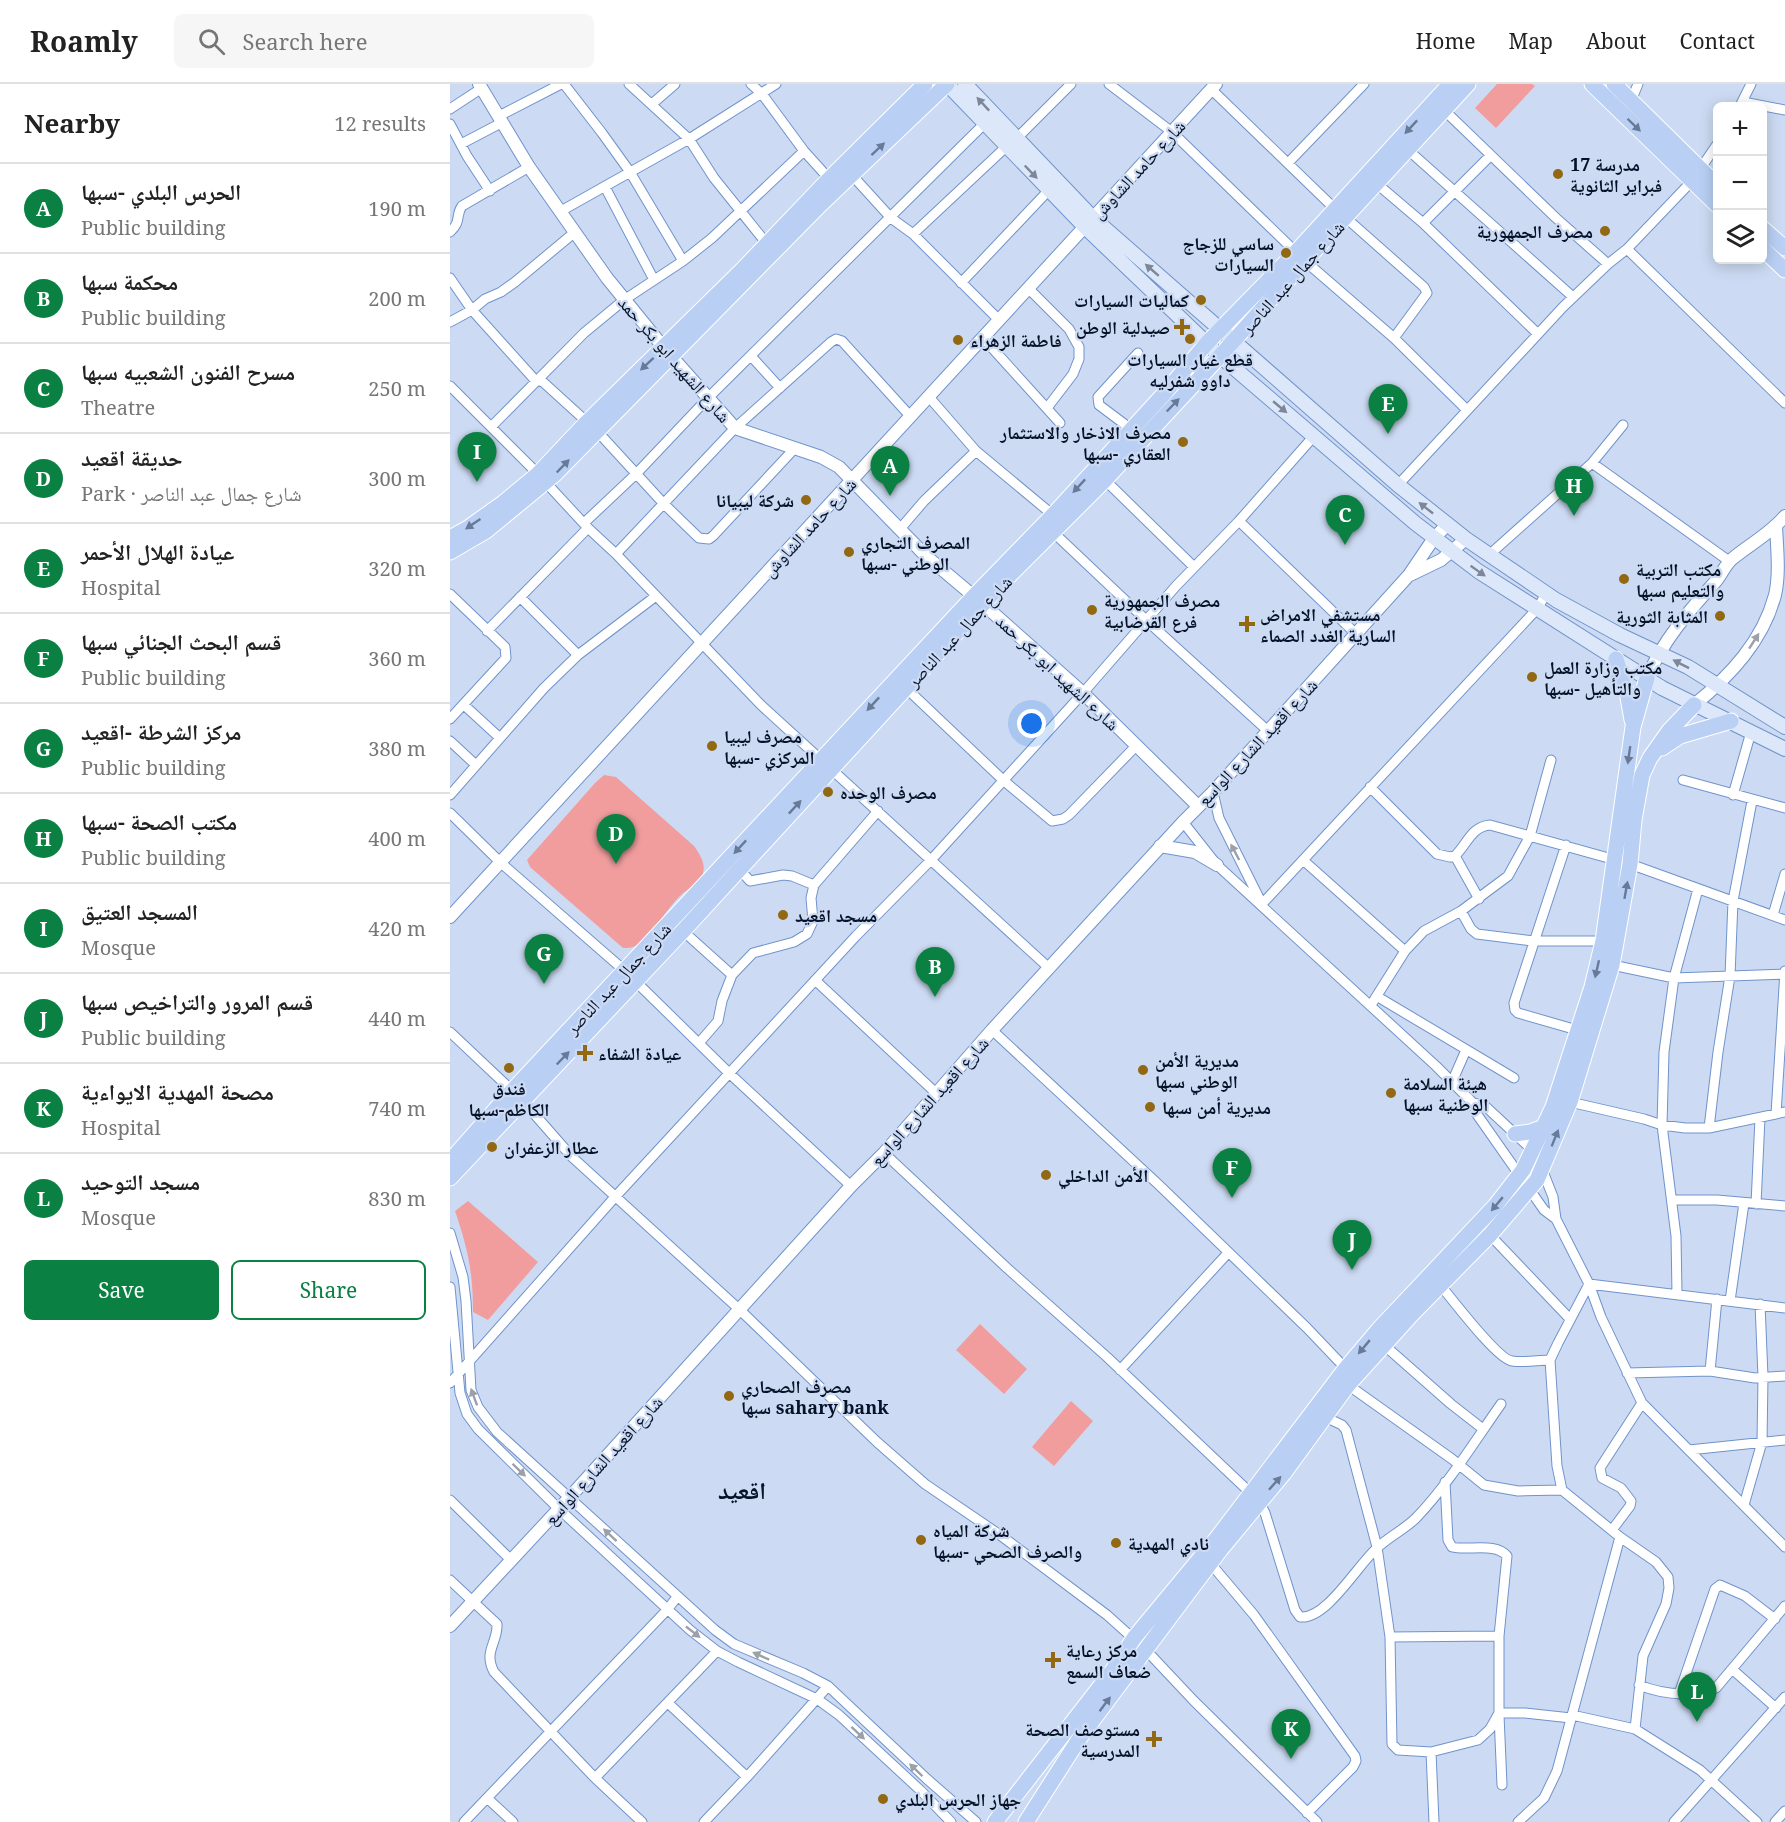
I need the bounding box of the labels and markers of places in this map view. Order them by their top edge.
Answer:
place label: مدرسة 17 فبراير الثانوية [1570,152,1662,197]
marker: مدرسة 17 فبراير الثانوية [1551,167,1565,181]
place label: مصرف الجمهورية [1477,219,1593,243]
marker: مصرف الجمهورية [1598,224,1612,238]
place label: ساسي للزجاج السيارات [1182,231,1274,276]
marker: ساسي للزجاج السيارات [1279,246,1293,260]
place label: كماليات السيارات [1074,288,1189,312]
marker: كماليات السيارات [1194,293,1208,307]
place label: صيدلية الوطن [1076,315,1170,339]
marker: صيدلية الوطن [1175,320,1189,334]
place label: فاطمة الزهراء [970,328,1062,352]
marker: قطع غيار السيارات داوو شفرليه [1183,332,1197,346]
marker: فاطمة الزهراء [951,333,965,347]
place label: قطع غيار السيارات داوو شفرليه [1127,347,1253,392]
pin: E [1368,384,1408,434]
place label: مصرف الاذخار والاستثمار العقاري -سبها [999,420,1171,468]
pin: I [458,432,496,482]
marker: مصرف الاذخار والاستثمار العقاري -سبها [1176,435,1190,449]
pin: A [870,446,910,496]
pin: H [1554,466,1594,516]
place label: شركة ليبيانا [716,488,794,512]
marker: شركة ليبيانا [799,493,813,507]
pin: C [1326,496,1364,545]
place label: المصرف التجاري الوطني -سبها [861,530,970,578]
marker: المصرف التجاري الوطني -سبها [842,545,856,559]
place label: مكتب التربية والتعليم سبها [1636,557,1724,603]
marker: مكتب التربية والتعليم سبها [1617,572,1631,586]
place label: مصرف الجمهورية فرع القرضابية [1104,588,1220,633]
place label: مستشفي الامراض السارية الغدد الصماء [1260,602,1396,647]
marker: مصرف الجمهورية فرع القرضابية [1085,603,1099,617]
place label: المثابة الثورية [1616,604,1708,628]
marker: المثابة الثورية [1713,609,1727,623]
marker: مستشفي الامراض السارية الغدد الصماء [1238,615,1256,633]
place label: مكتب وزارة العمل والتأهيل -سبها [1544,655,1662,700]
marker: مكتب وزارة العمل والتأهيل -سبها [1525,670,1539,684]
place label: مصرف ليبيا المركزي -سبها [724,724,815,772]
marker: مصرف ليبيا المركزي -سبها [705,739,719,753]
place label: مصرف الوحده [840,780,937,804]
marker: مصرف الوحده [821,785,835,799]
pin: D [596,814,636,864]
place label: مسجد اقعيد [795,903,877,927]
marker: مسجد اقعيد [776,908,790,922]
pin: G [524,934,563,984]
pin: B [916,948,954,997]
place label: عيادة الشفاء [598,1041,681,1065]
marker: عيادة الشفاء [576,1044,594,1062]
place label: مديرية الأمن الوطني سبها [1155,1048,1239,1096]
marker: فندق الكاظم-سبها [502,1061,516,1075]
marker: مديرية الأمن الوطني سبها [1136,1063,1150,1077]
place label: هيئة السلامة الوطنية سبها [1403,1071,1488,1116]
place label: فندق الكاظم-سبها [469,1076,549,1122]
marker: هيئة السلامة الوطنية سبها [1384,1086,1398,1100]
place label: مديرية أمن سبها [1162,1095,1271,1119]
marker: مديرية أمن سبها [1143,1100,1157,1114]
place label: عطار الزعفران [504,1135,599,1159]
marker: عطار الزعفران [485,1140,499,1154]
pin: F [1212,1148,1252,1198]
place label: الأمن الداخلي [1058,1163,1148,1190]
marker: الأمن الداخلي [1039,1168,1053,1182]
pin: J [1332,1220,1372,1270]
place label: مصرف الصحاري سبها sahary bank [741,1374,889,1419]
marker: مصرف الصحاري سبها sahary bank [722,1389,736,1403]
place label: شركة المياه والصرف الصحي -سبها [933,1518,1082,1566]
place label: نادي المهدية [1128,1531,1209,1558]
marker: شركة المياه والصرف الصحي -سبها [914,1533,928,1547]
marker: نادي المهدية [1109,1536,1123,1550]
place label: مركز رعاية ضعاف السمع [1066,1638,1151,1684]
marker: مركز رعاية ضعاف السمع [1044,1651,1062,1669]
pin: L [1678,1672,1716,1722]
pin: K [1272,1710,1310,1759]
place label: مستوصف الصحة المدرسية [1025,1717,1140,1762]
marker: مستوصف الصحة المدرسية [1145,1730,1163,1748]
place label: جهاز الحرس البلدي [895,1787,1021,1814]
marker: جهاز الحرس البلدي [876,1792,890,1806]

